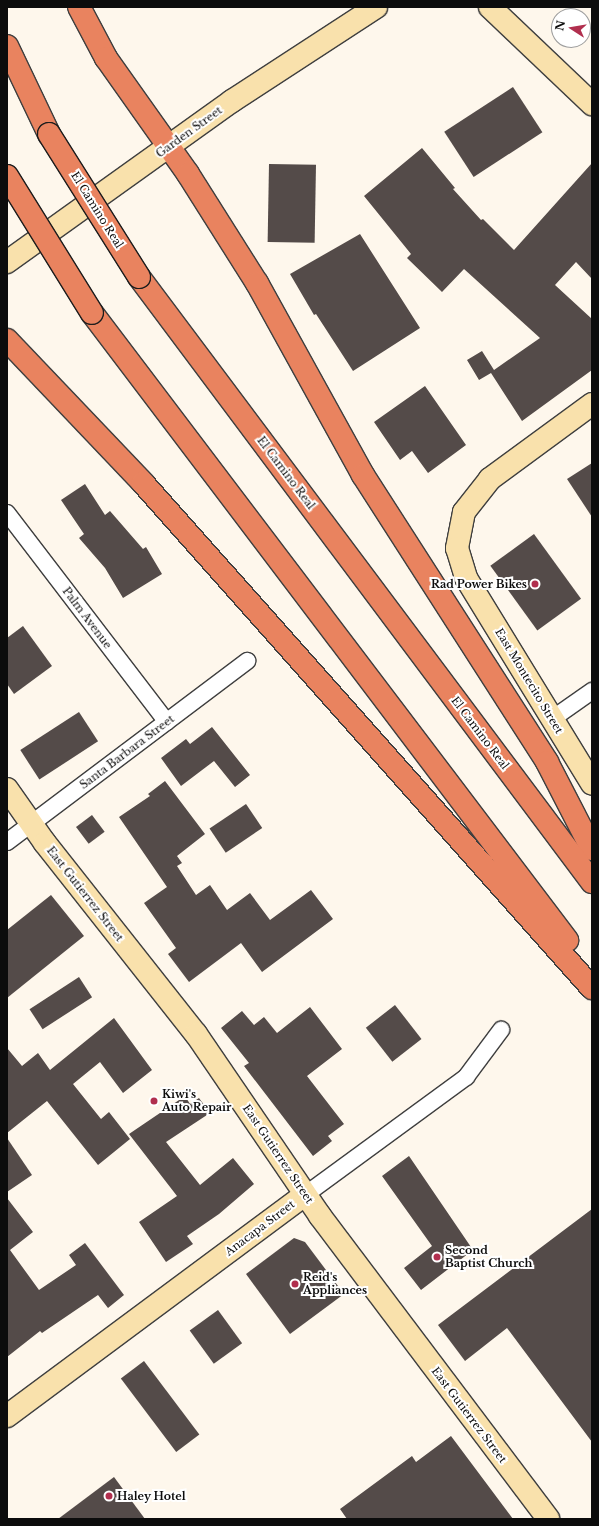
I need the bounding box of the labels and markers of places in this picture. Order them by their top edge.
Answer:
place label: Rad Power Bikes [431,577,527,591]
marker: Rad Power Bikes [530,579,540,589]
place label: Kiwi's Auto Repair [162,1088,232,1114]
marker: Kiwi's Auto Repair [149,1096,159,1106]
place label: Second Baptist Church [445,1244,532,1270]
marker: Second Baptist Church [432,1252,442,1262]
place label: Reid's Appliances [303,1271,367,1297]
marker: Reid's Appliances [290,1279,300,1289]
place label: Haley Hotel [117,1489,186,1503]
marker: Haley Hotel [104,1491,114,1501]

